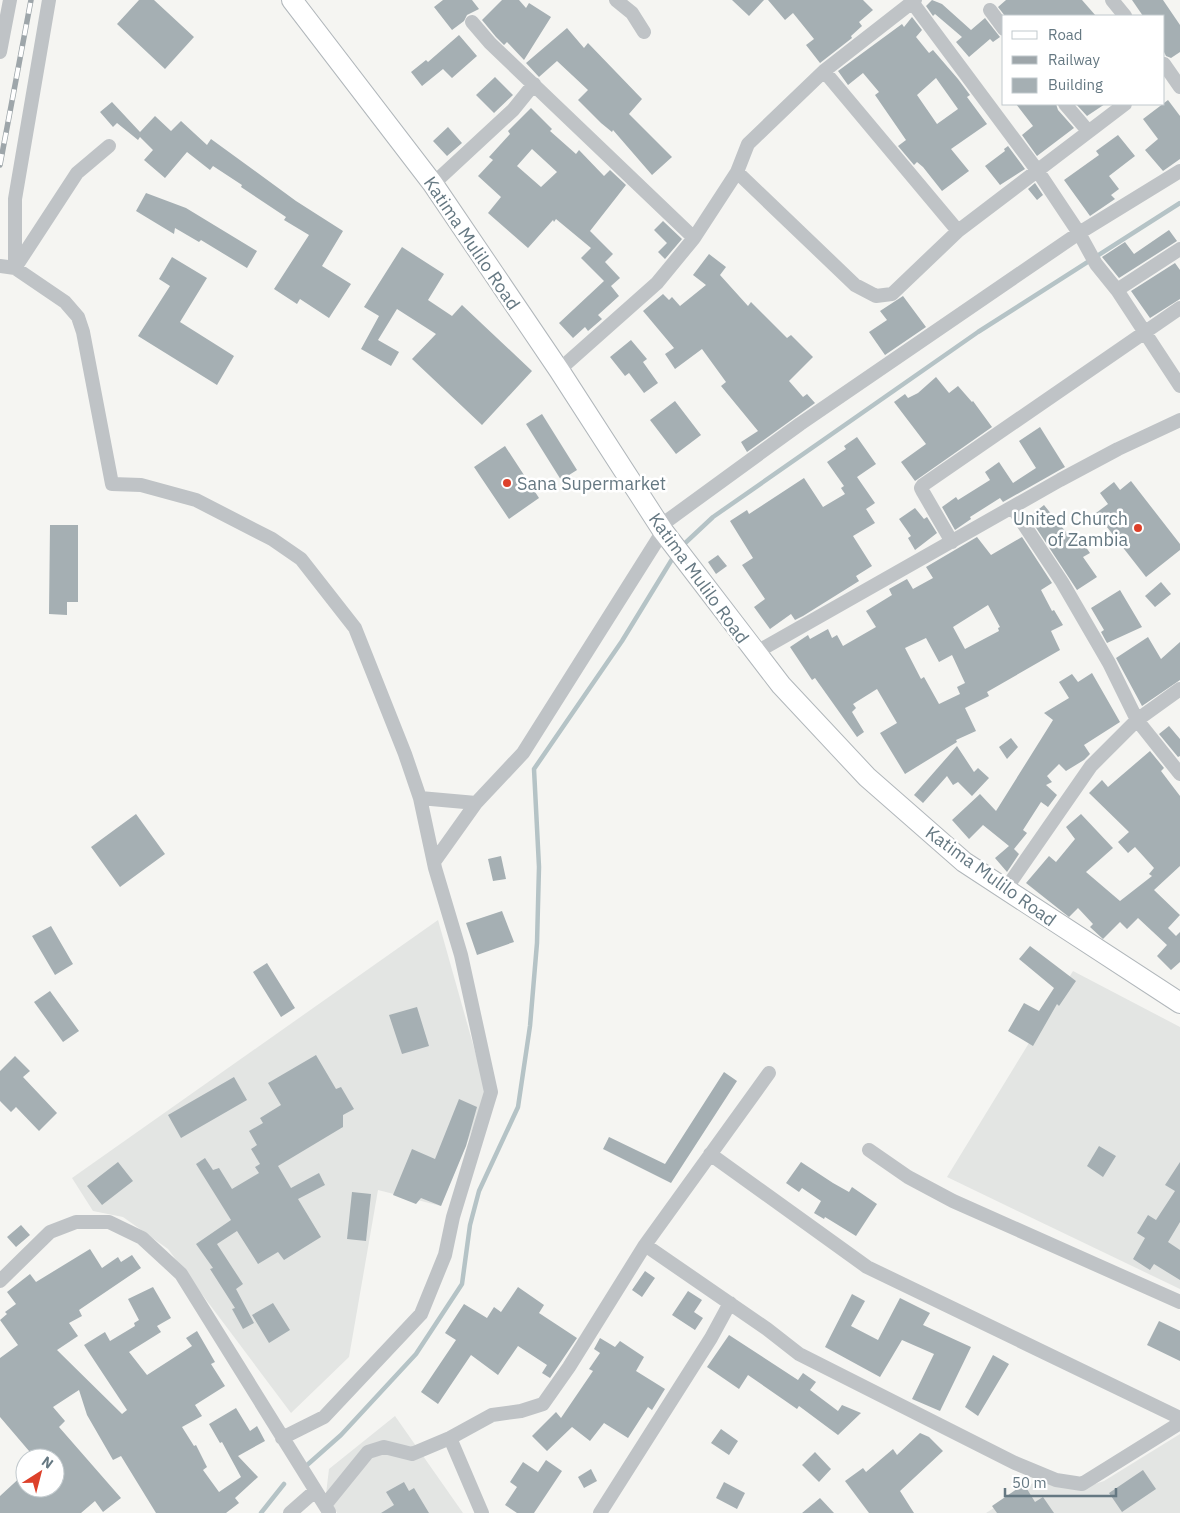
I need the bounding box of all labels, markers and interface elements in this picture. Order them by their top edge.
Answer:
legend [1002,15,1165,105]
text: Road [1048,25,1083,44]
text: Railway [1048,50,1101,69]
text: Building [1048,75,1103,94]
street label: Katima Mulilo Road [419,172,525,314]
place label: Sana Supermarket [517,472,666,495]
marker: Sana Supermarket [501,477,513,489]
place label: United Church of Zambia [1013,507,1128,551]
street label: Katima Mulilo Road [644,508,754,648]
marker: United Church of Zambia [1132,522,1144,534]
street label: Katima Mulilo Road [921,821,1061,931]
north arrow [15,1448,65,1498]
text: N [38,1452,57,1473]
scale bar [1005,1466,1116,1498]
text: 50 m [1012,1473,1047,1492]

